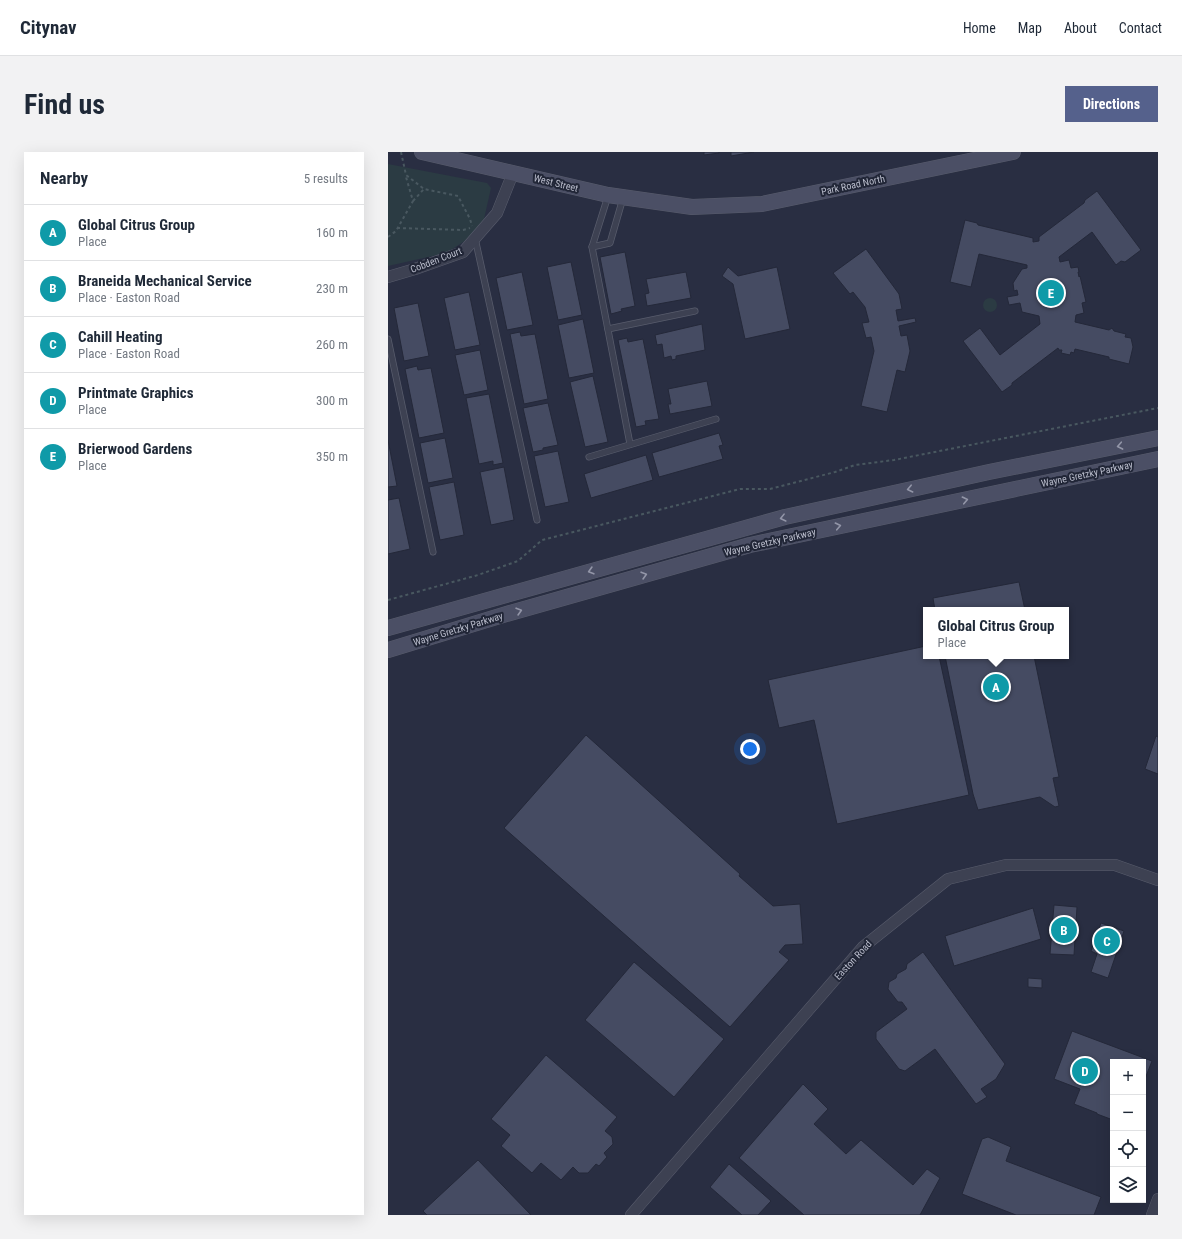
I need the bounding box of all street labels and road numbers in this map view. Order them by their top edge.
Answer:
street label: West Street [533,172,579,194]
street label: Park Road North [820,173,886,197]
street label: Cobden Court [409,245,463,275]
street label: Wayne Gretzky Parkway [1040,459,1134,489]
street label: Wayne Gretzky Parkway [723,526,817,558]
street label: Wayne Gretzky Parkway [412,610,504,648]
street label: Easton Road [832,938,874,982]

